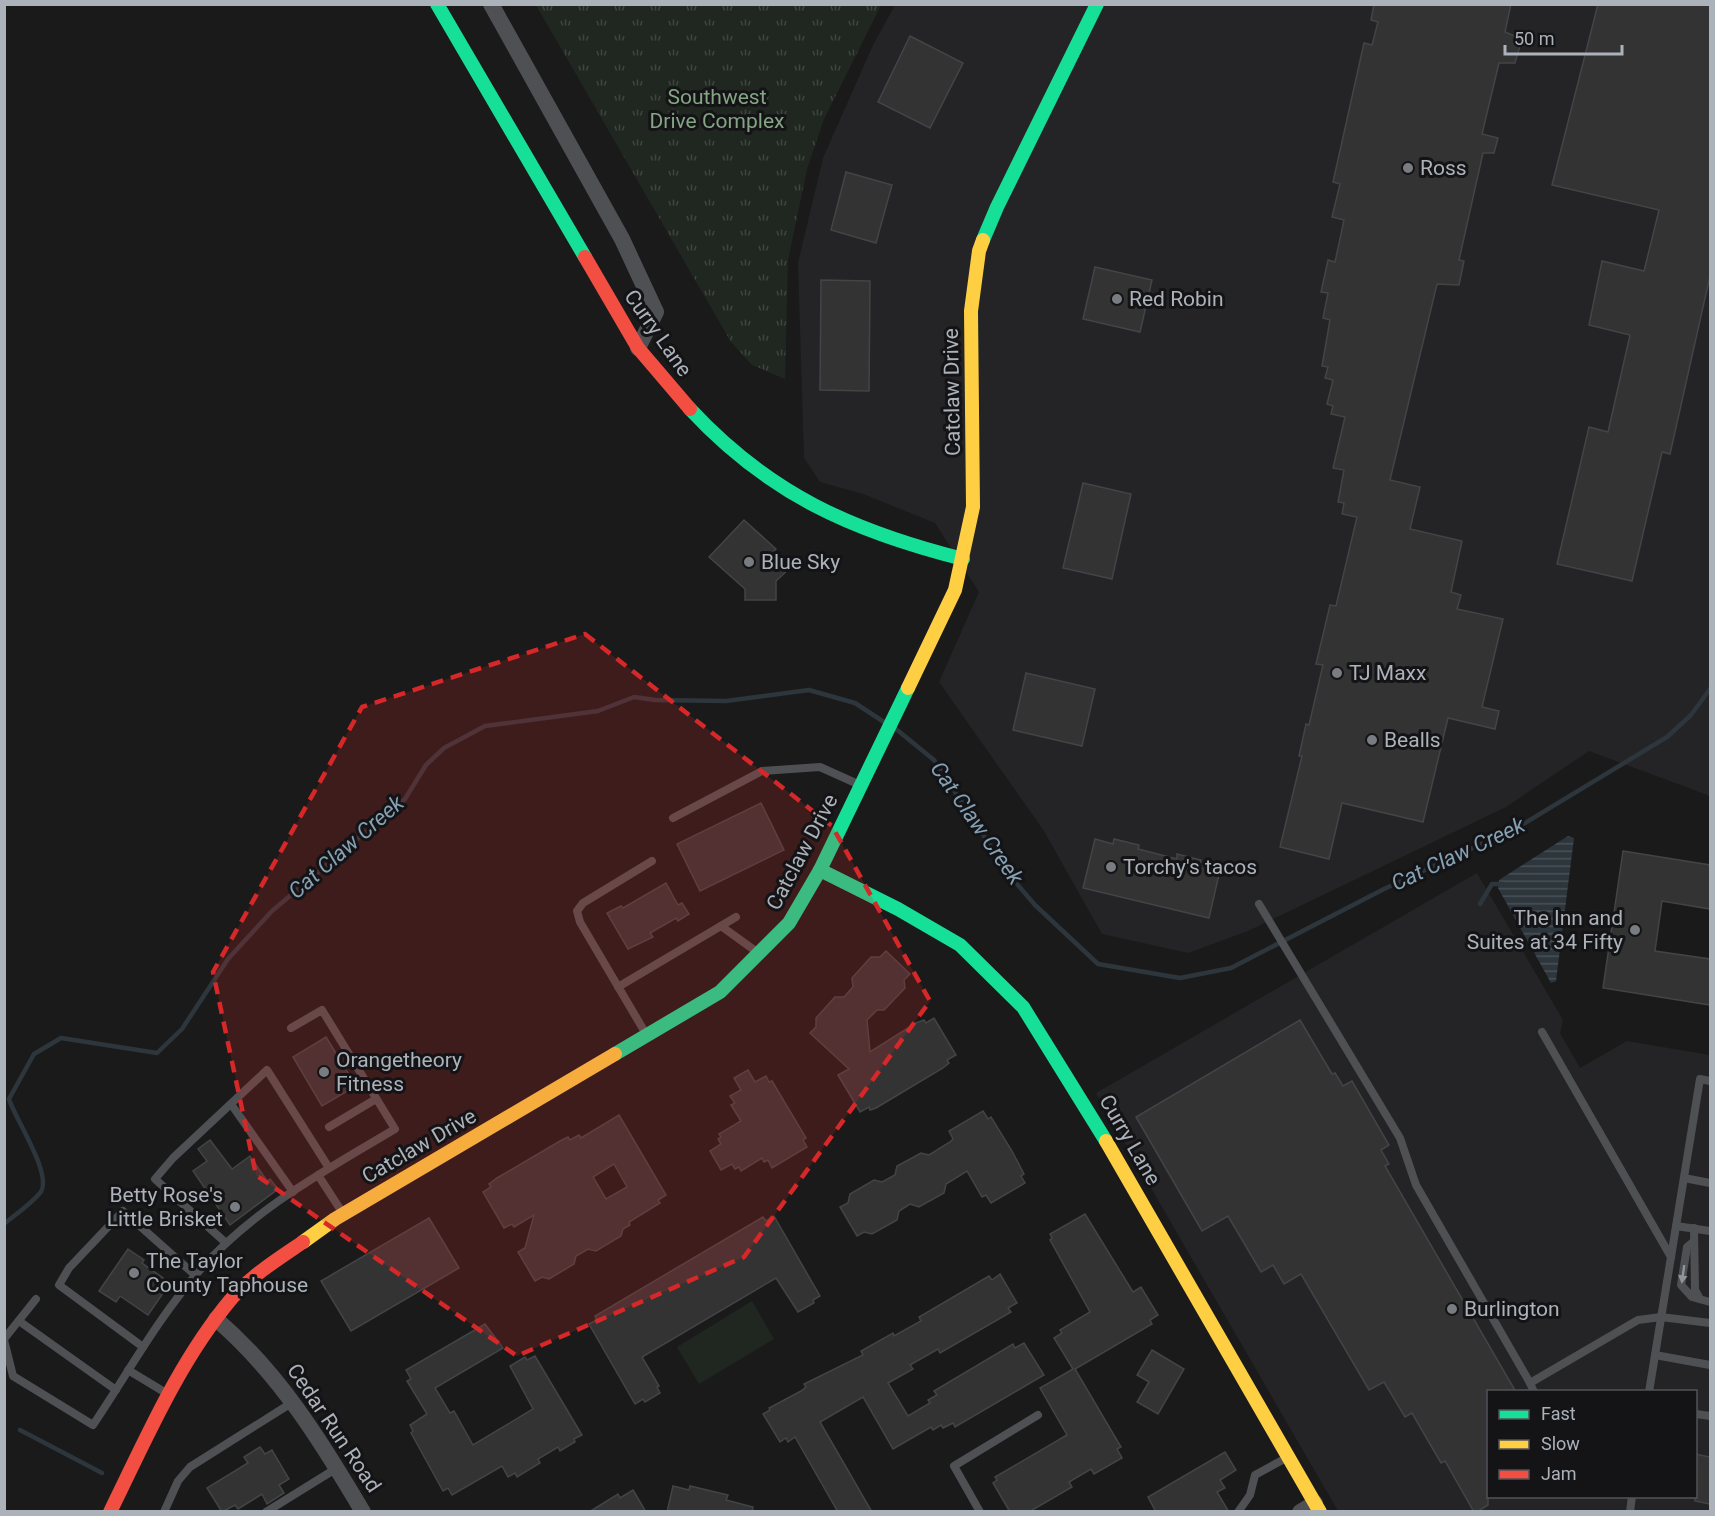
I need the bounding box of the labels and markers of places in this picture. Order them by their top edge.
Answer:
place label: Ross [1420,156,1467,180]
marker: Ross [1401,161,1415,175]
place label: Red Robin [1129,287,1224,311]
marker: Red Robin [1110,292,1124,306]
place label: Blue Sky [761,550,840,574]
marker: Blue Sky [742,555,756,569]
place label: TJ Maxx [1349,661,1426,685]
marker: TJ Maxx [1330,666,1344,680]
place label: Bealls [1384,728,1441,752]
marker: Bealls [1365,733,1379,747]
place label: Torchy's tacos [1123,855,1257,879]
marker: Torchy's tacos [1104,860,1118,874]
place label: The Inn and Suites at 34 Fifty [1467,906,1623,954]
marker: The Inn and Suites at 34 Fifty [1628,923,1642,937]
place label: Orangetheory Fitness [336,1048,462,1096]
marker: Orangetheory Fitness [317,1065,331,1079]
place label: Betty Rose's Little Brisket [107,1183,223,1231]
marker: Betty Rose's Little Brisket [228,1200,242,1214]
place label: The Taylor County Taphouse [146,1249,308,1297]
marker: The Taylor County Taphouse [127,1266,141,1280]
place label: Burlington [1464,1297,1560,1321]
marker: Burlington [1445,1302,1459,1316]

